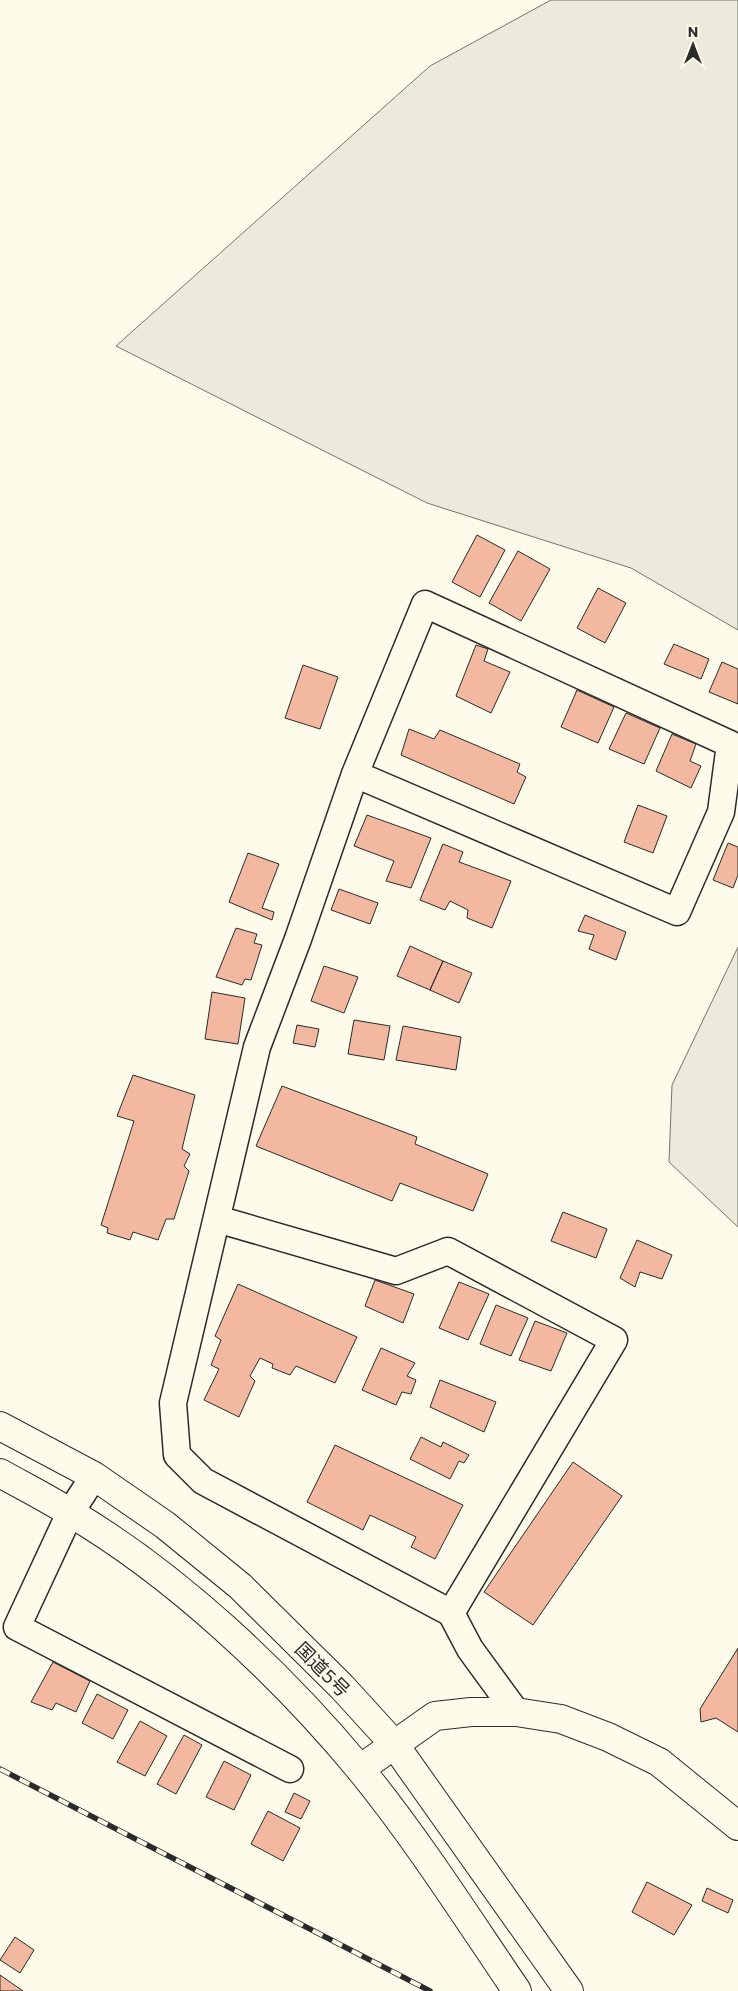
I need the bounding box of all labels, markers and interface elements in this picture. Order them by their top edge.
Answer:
north arrow [668,20,718,70]
text: N [688,23,698,40]
street label: 国道5号 [291,1637,355,1701]

